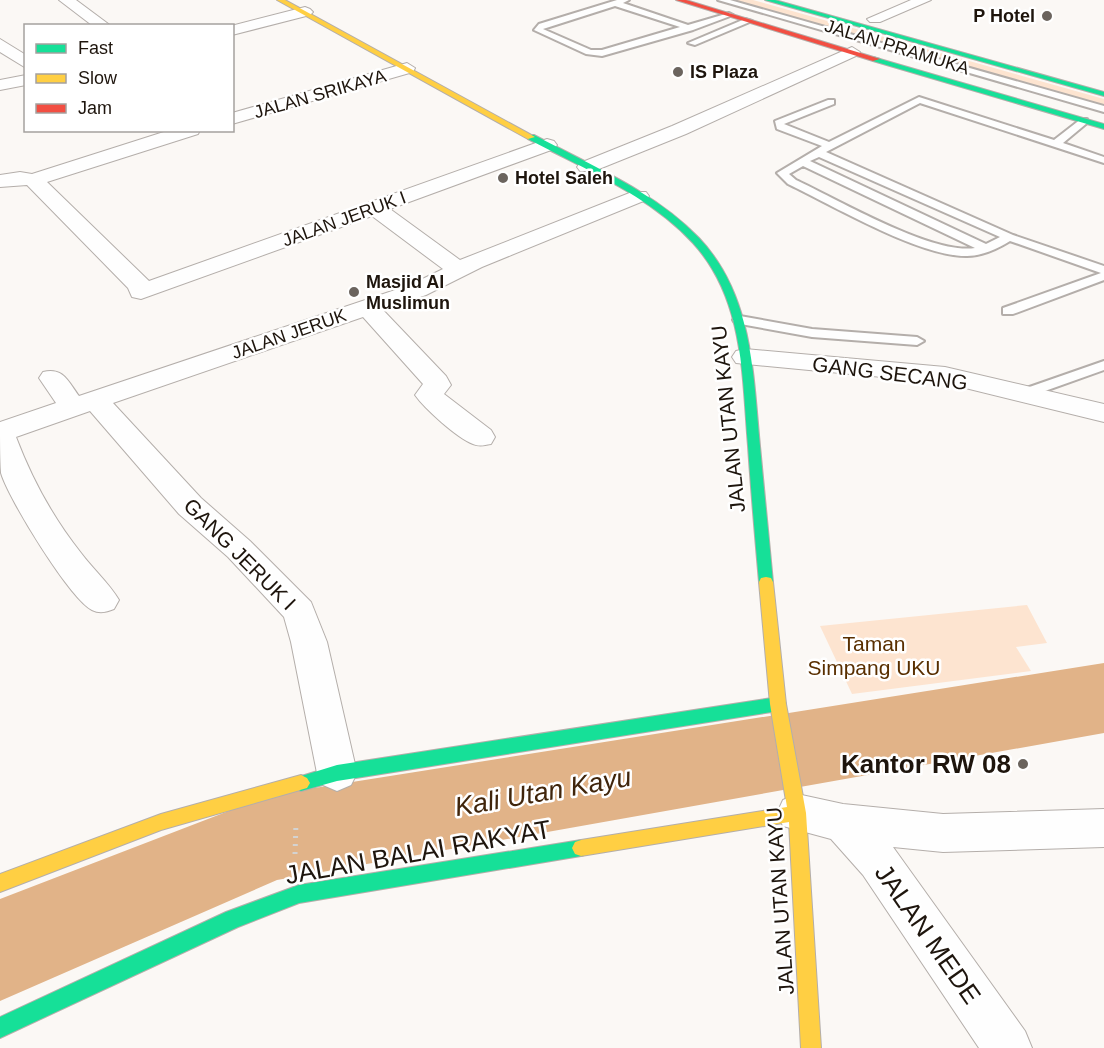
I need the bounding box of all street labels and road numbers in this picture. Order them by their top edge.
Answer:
street label: JALAN PRAMUKA [822,16,972,78]
street label: JALAN SRIKAYA [252,66,388,122]
street label: JALAN JERUK I [279,187,409,251]
street label: JALAN JERUK [229,305,349,363]
street label: JALAN UTAN KAYU [707,324,749,514]
street label: GANG SECANG [811,352,969,394]
street label: GANG JERUK I [179,493,301,615]
street label: JALAN UTAN KAYU [762,806,798,996]
street label: JALAN BALAI RAKYAT [283,814,553,890]
street label: JALAN MEDE [869,859,987,1009]

